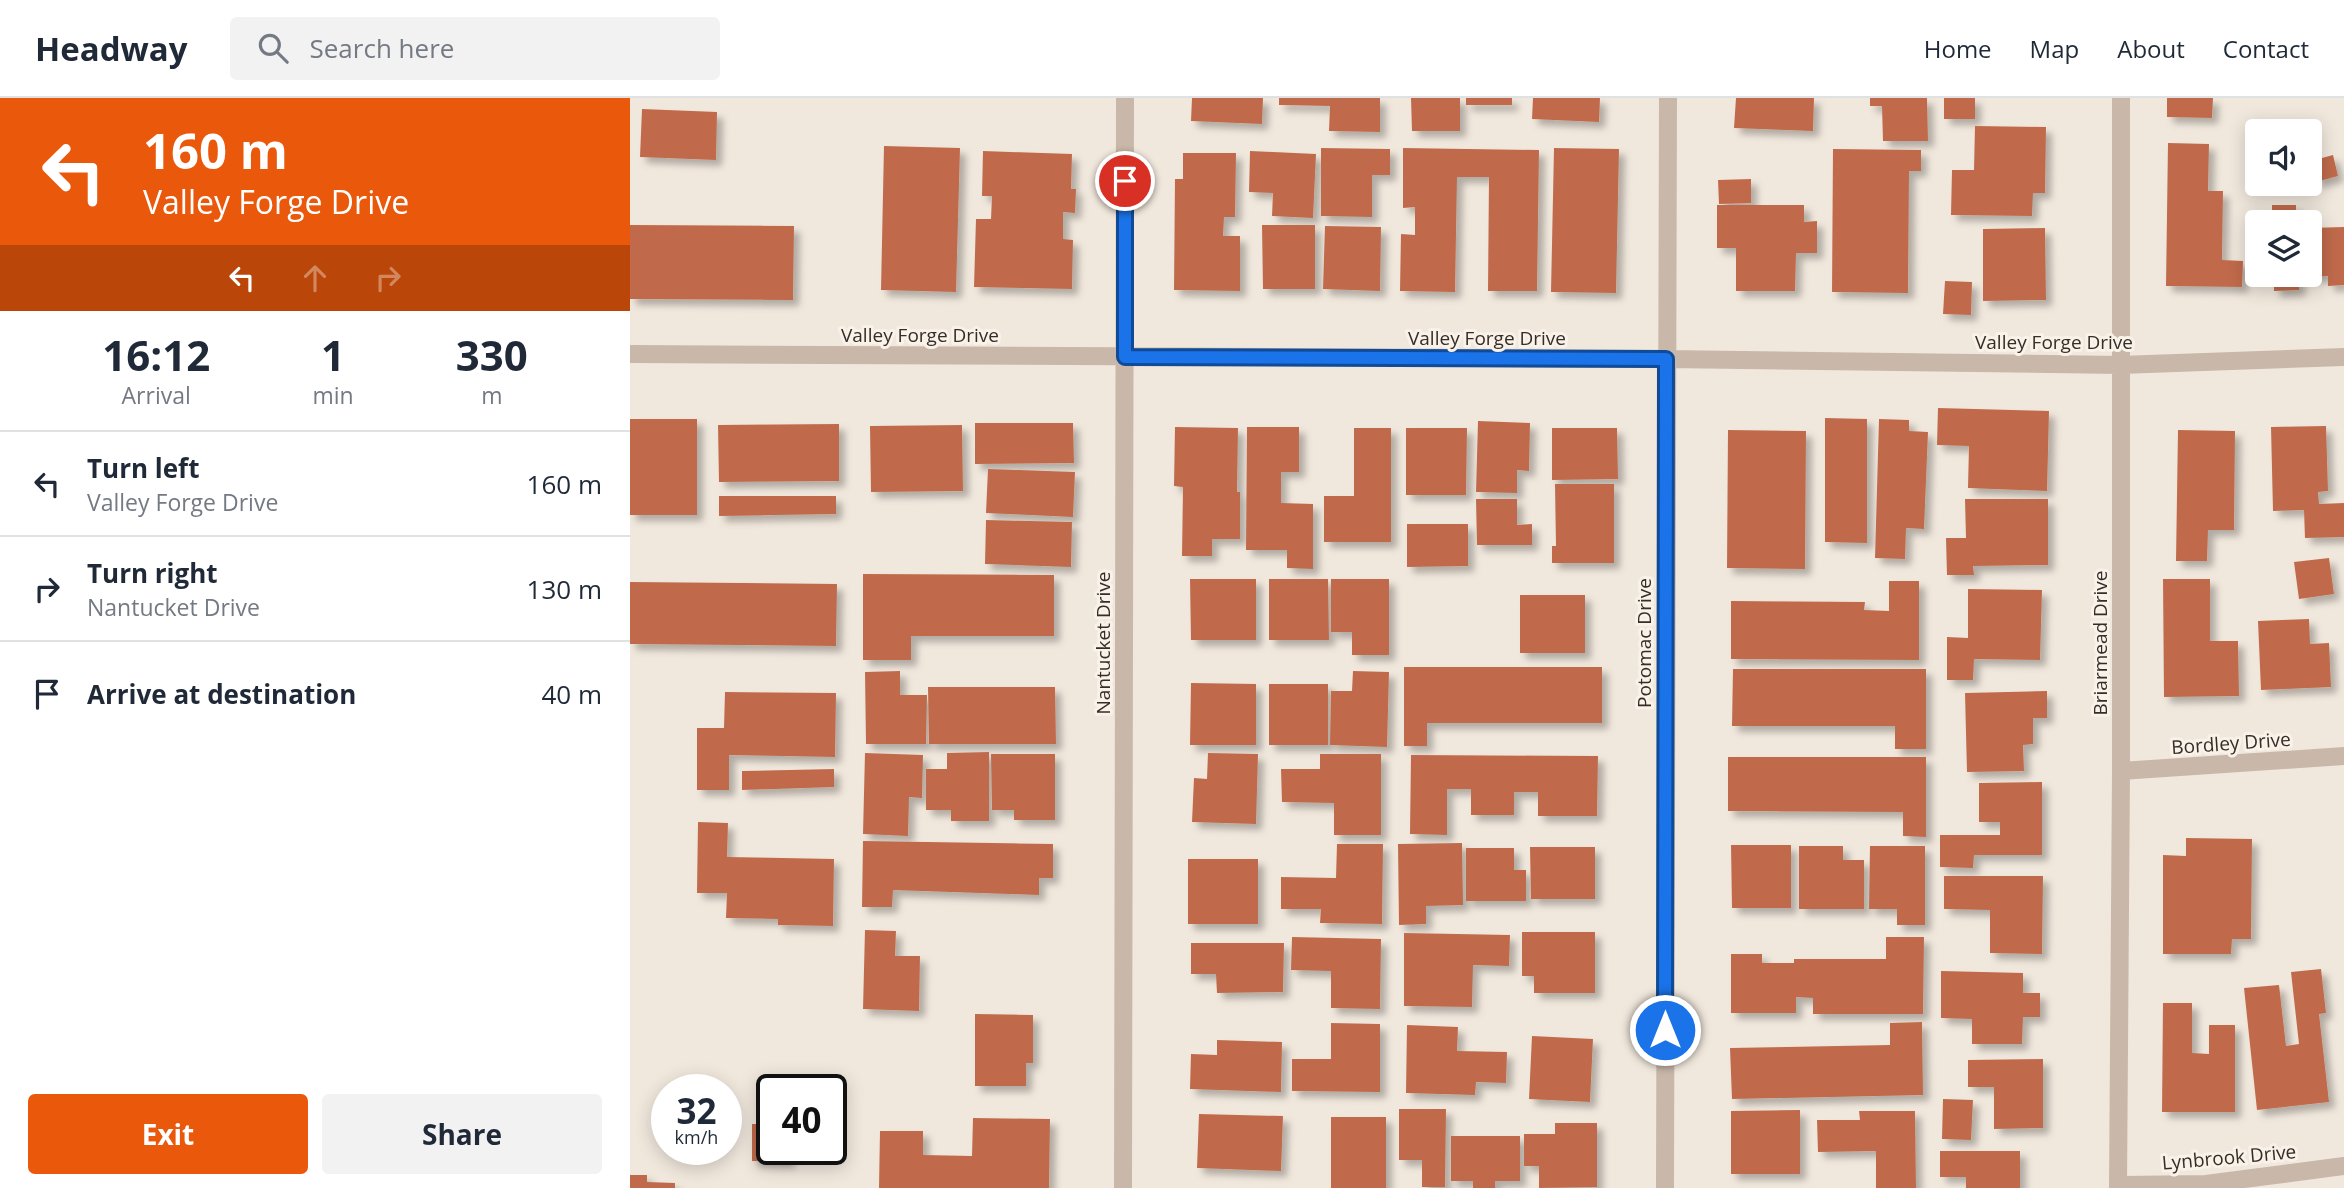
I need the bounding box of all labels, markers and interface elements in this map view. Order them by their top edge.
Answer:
search box [230,17,720,80]
text: Headway [35,26,188,71]
icon: search [254,29,292,67]
text: Search here [310,30,454,66]
text: Home [1924,32,1992,65]
text: Map [2030,32,2079,65]
text: About [2117,32,2185,65]
text: Contact [2223,32,2309,65]
text: 160 m [143,117,288,183]
map controls [2245,119,2322,287]
button: sound [2245,119,2322,196]
icon: left [28,126,119,217]
pin [1095,151,1155,211]
icon: arrive [1106,162,1144,200]
text: Valley Forge Drive [143,180,409,223]
button: layers [2245,210,2322,287]
icon: left [223,259,261,297]
icon: ahead [296,259,334,297]
icon: right [369,259,407,297]
street label: Valley Forge Drive [841,322,999,348]
street label: Valley Forge Drive [1408,325,1566,351]
text: 16:12 [102,326,210,383]
text: 1 [321,326,345,383]
text: 330 [456,326,528,383]
street label: Valley Forge Drive [1975,329,2133,355]
text: Arrival [122,379,191,411]
text: min [312,379,354,411]
text: m [481,379,502,411]
text: Turn left [87,450,199,486]
icon: left [28,465,66,503]
text: 160 m [527,466,602,502]
text: Valley Forge Drive [87,486,278,518]
text: Turn right [87,555,218,591]
icon: right [28,570,66,608]
street label: Briarmead Drive [2087,570,2113,716]
text: 130 m [527,571,602,607]
street label: Nantucket Drive [1090,572,1116,714]
street label: Potomac Drive [1631,578,1657,708]
text: Nantucket Drive [87,591,260,623]
icon: arrive [28,675,66,713]
text: Arrive at destination [87,676,356,712]
text: 40 m [541,676,602,712]
street label: Bordley Drive [2170,726,2292,760]
position arrow [1628,993,1702,1067]
speed limit sign: 40 [756,1074,847,1165]
text: 32 [676,1087,717,1134]
button: Exit [28,1094,308,1174]
button: Share [322,1094,602,1174]
text: km/h [675,1125,718,1149]
street label: Lynbrook Drive [2161,1138,2297,1176]

